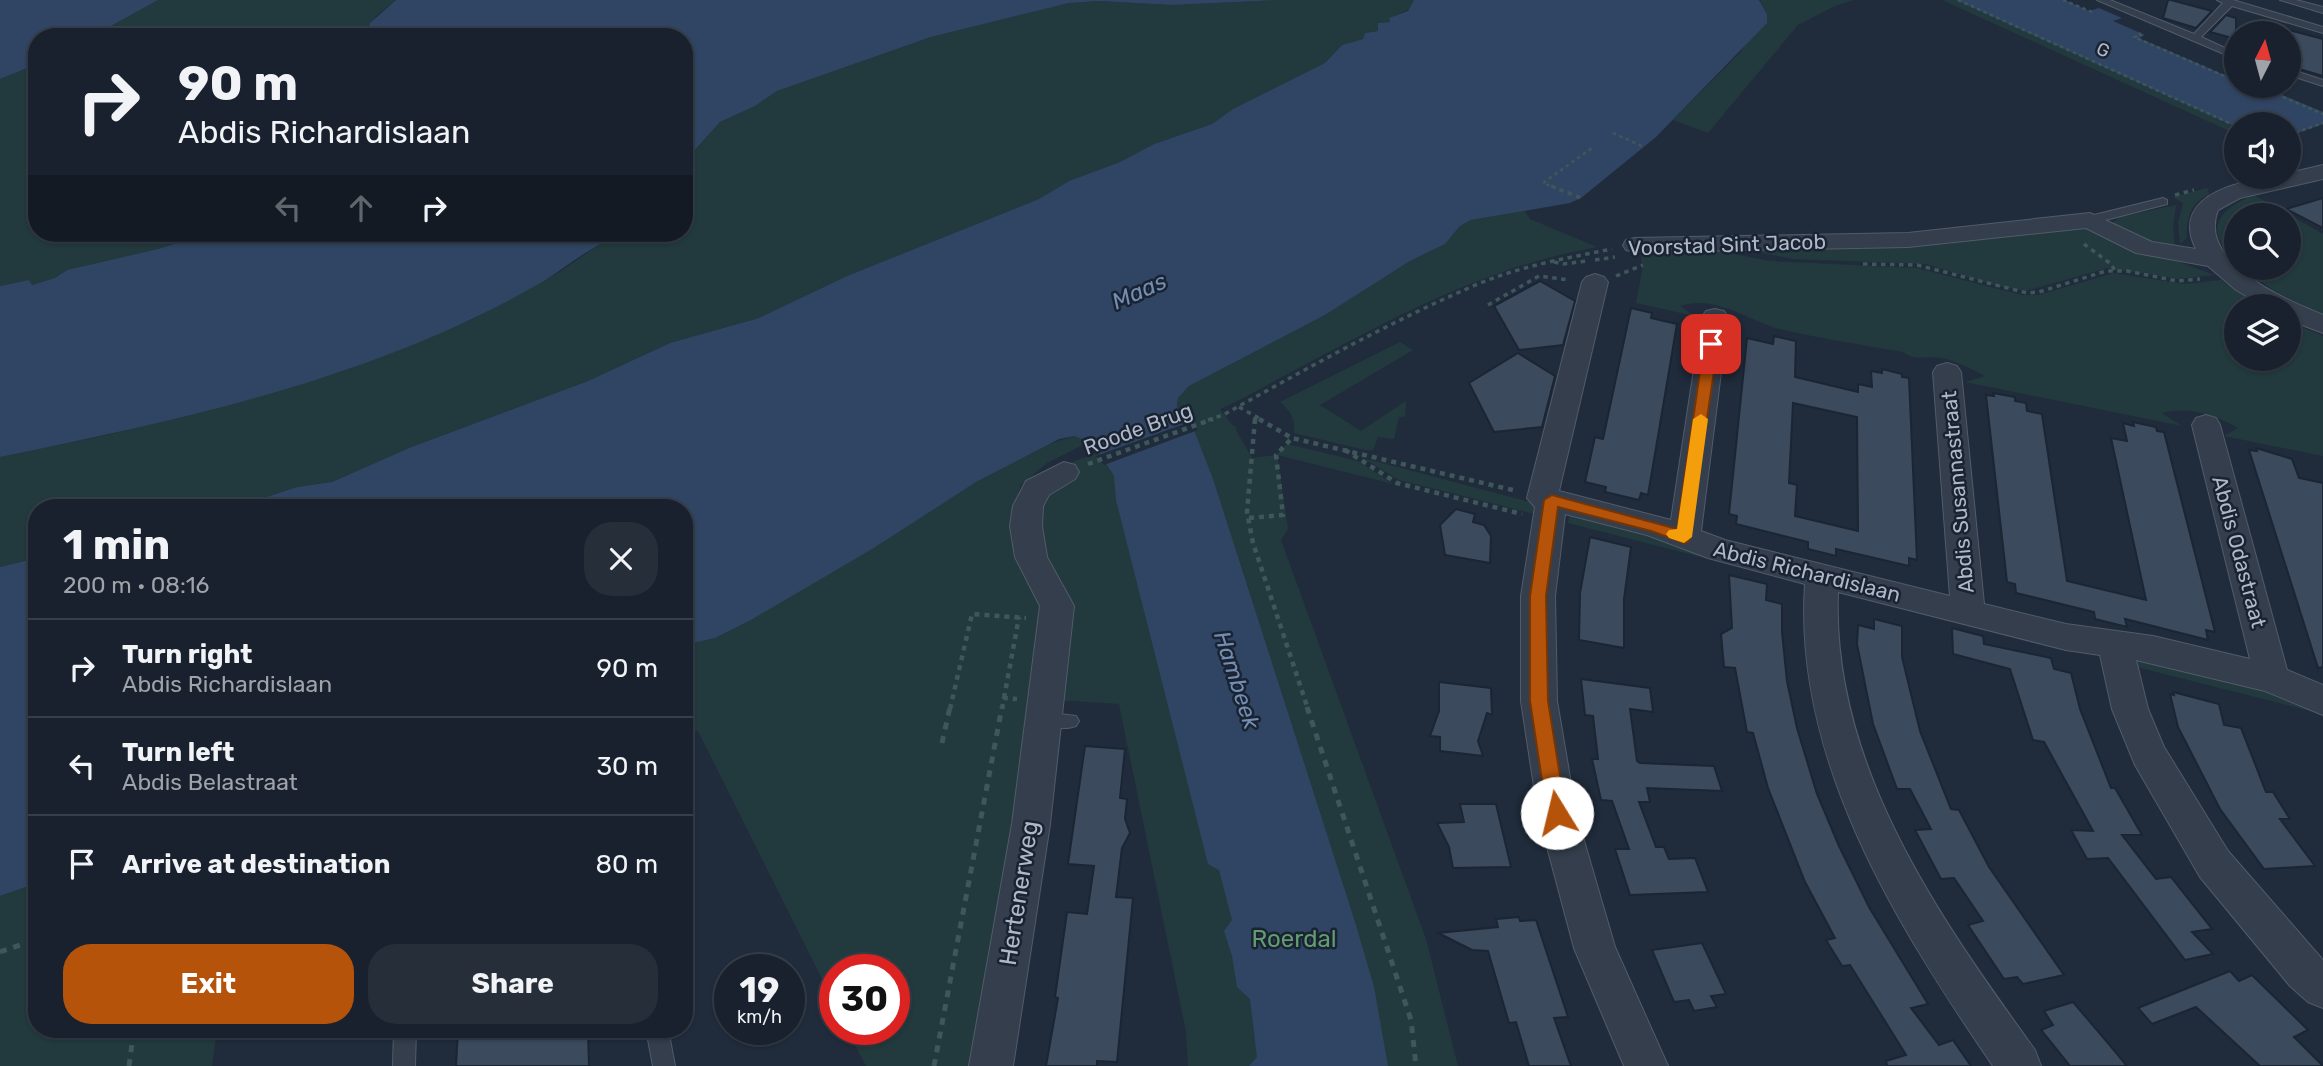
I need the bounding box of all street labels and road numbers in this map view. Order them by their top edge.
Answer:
street label: G [2093,37,2113,63]
street label: Voorstad Sint Jacob [1628,229,1826,260]
street label: Abdis Susannastraat [1936,390,1979,594]
street label: Roode Brug [1080,397,1196,460]
street label: Abdis Odastraat [2207,473,2272,631]
street label: Abdis Richardislaan [1711,536,1903,607]
street label: Hertenerweg [994,819,1044,967]

